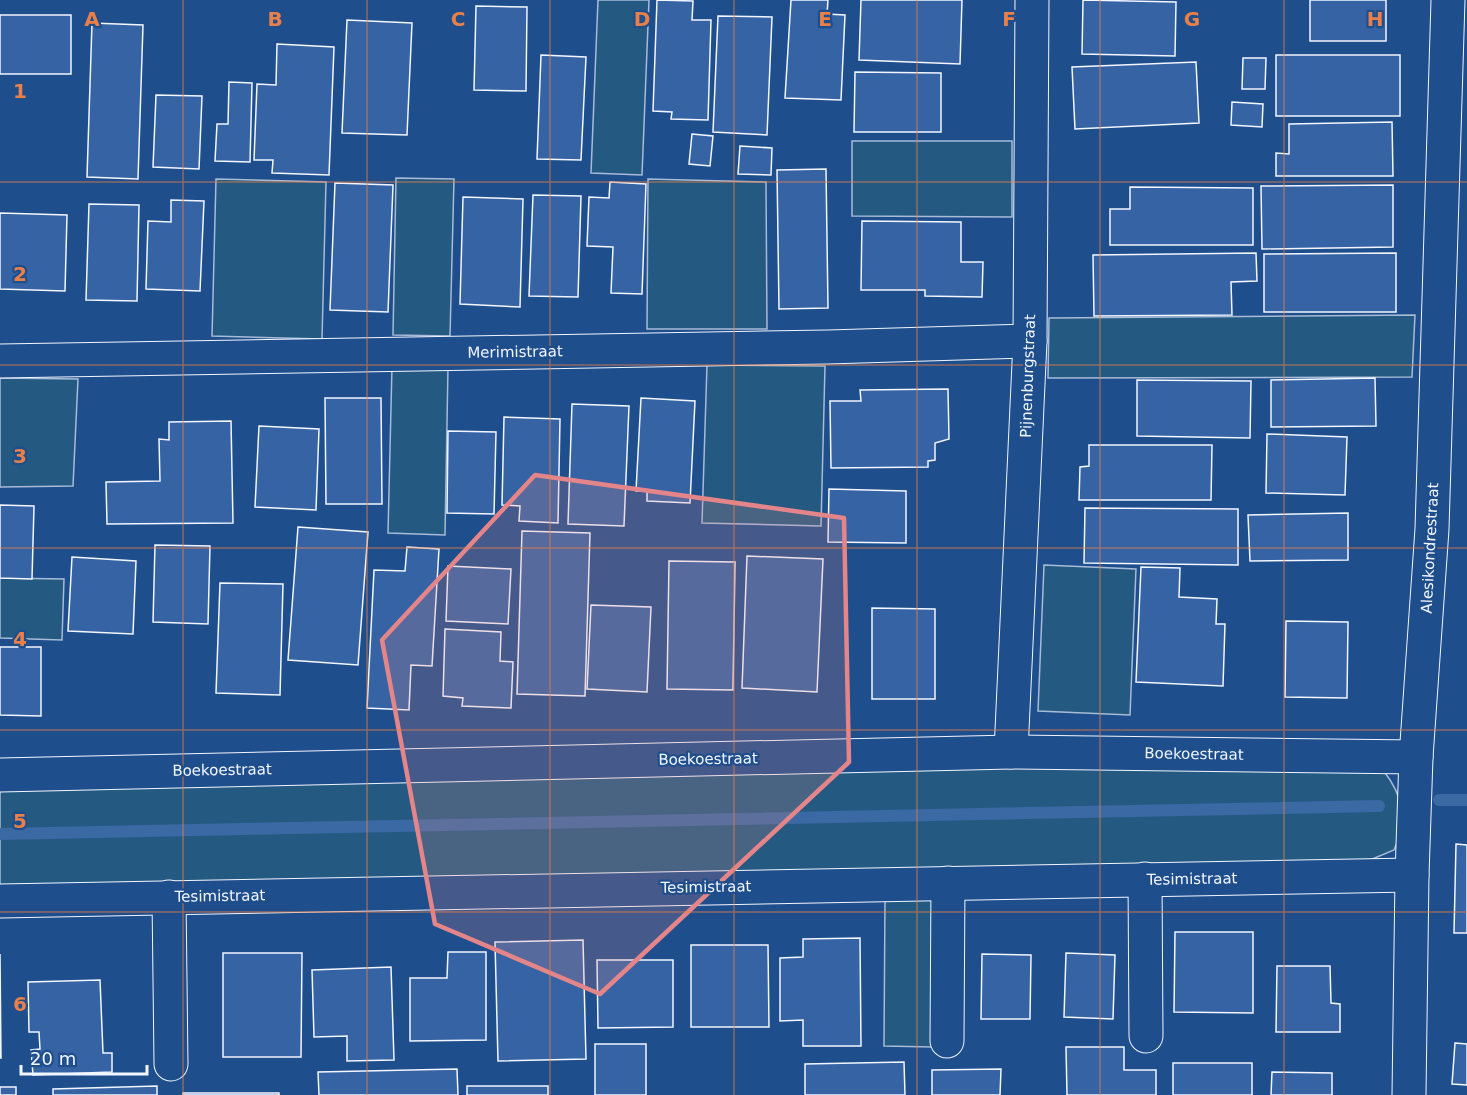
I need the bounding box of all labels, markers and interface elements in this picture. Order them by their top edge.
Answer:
text: A [84,7,100,31]
text: B [267,7,283,31]
text: C [451,7,465,31]
text: D [634,7,650,31]
text: E [818,7,832,31]
text: F [1002,7,1016,31]
text: G [1184,7,1200,31]
text: H [1367,7,1383,31]
text: 1 [13,79,27,103]
text: 2 [13,262,27,286]
street label: Pijnenburgstraat [1017,314,1039,438]
street label: Merimistraat [467,342,563,362]
text: 3 [13,444,27,468]
street label: Alesikondrestraat [1418,482,1442,614]
text: 4 [13,627,27,651]
street label: Boekoestraat [1144,744,1244,764]
street label: Boekoestraat [658,749,758,769]
street label: Boekoestraat [172,760,272,780]
text: 5 [13,809,27,833]
street label: Tesimistraat [1145,869,1238,889]
street label: Tesimistraat [659,877,752,897]
street label: Tesimistraat [173,886,266,906]
text: 6 [13,992,27,1016]
scale bar [21,1038,147,1076]
text: 20 m [30,1048,76,1069]

